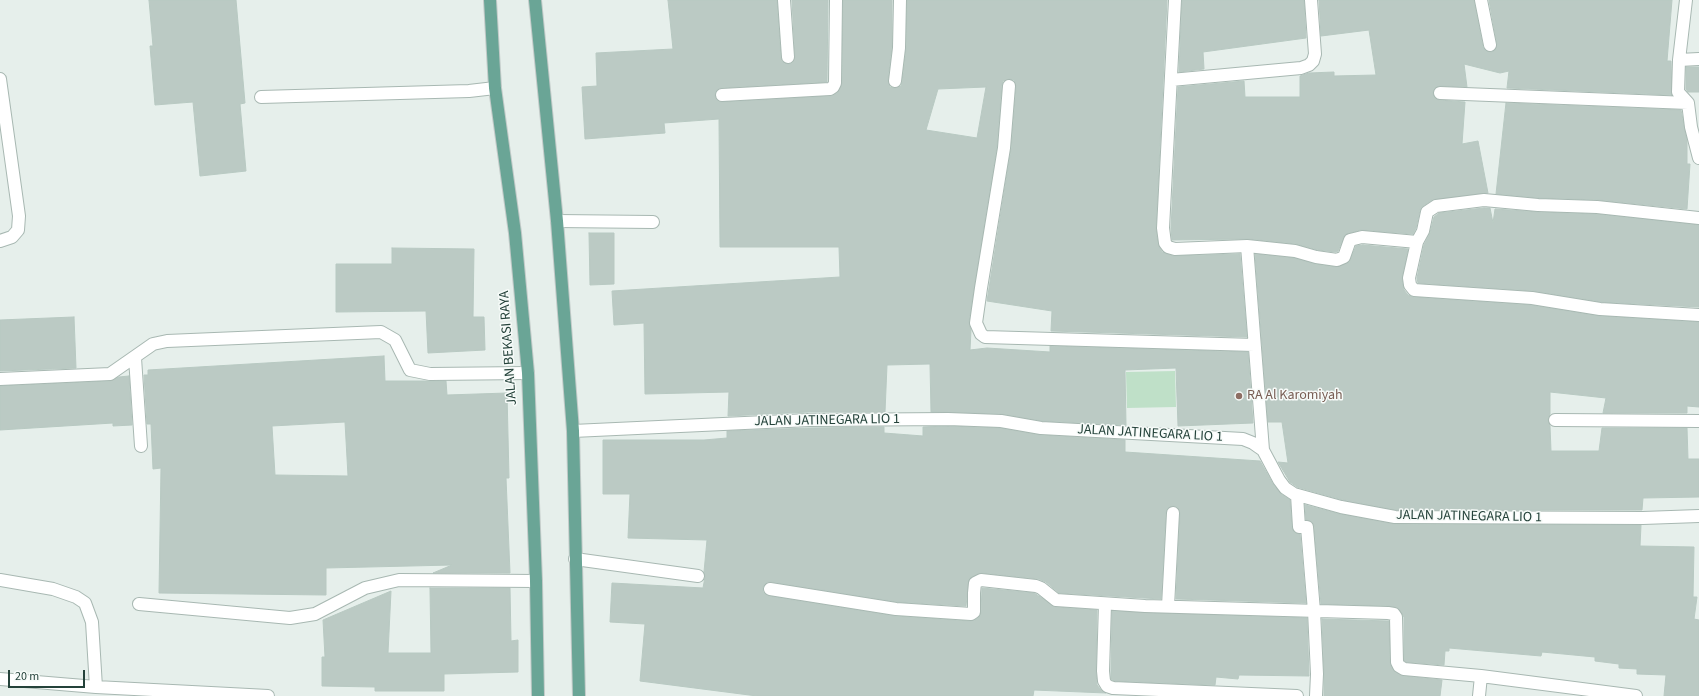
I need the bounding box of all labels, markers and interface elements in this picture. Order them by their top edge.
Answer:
street label: JALAN BEKASI RAYA [497,290,521,406]
place label: RA Al Karomiyah [1247,388,1343,404]
marker: RA Al Karomiyah [1234,391,1244,401]
street label: JALAN JATINEGARA LIO 1 [754,411,900,431]
street label: JALAN JATINEGARA LIO 1 [1077,422,1223,446]
street label: JALAN JATINEGARA LIO 1 [1396,507,1542,527]
scale bar [10,662,87,688]
text: 20 m [15,668,39,685]

